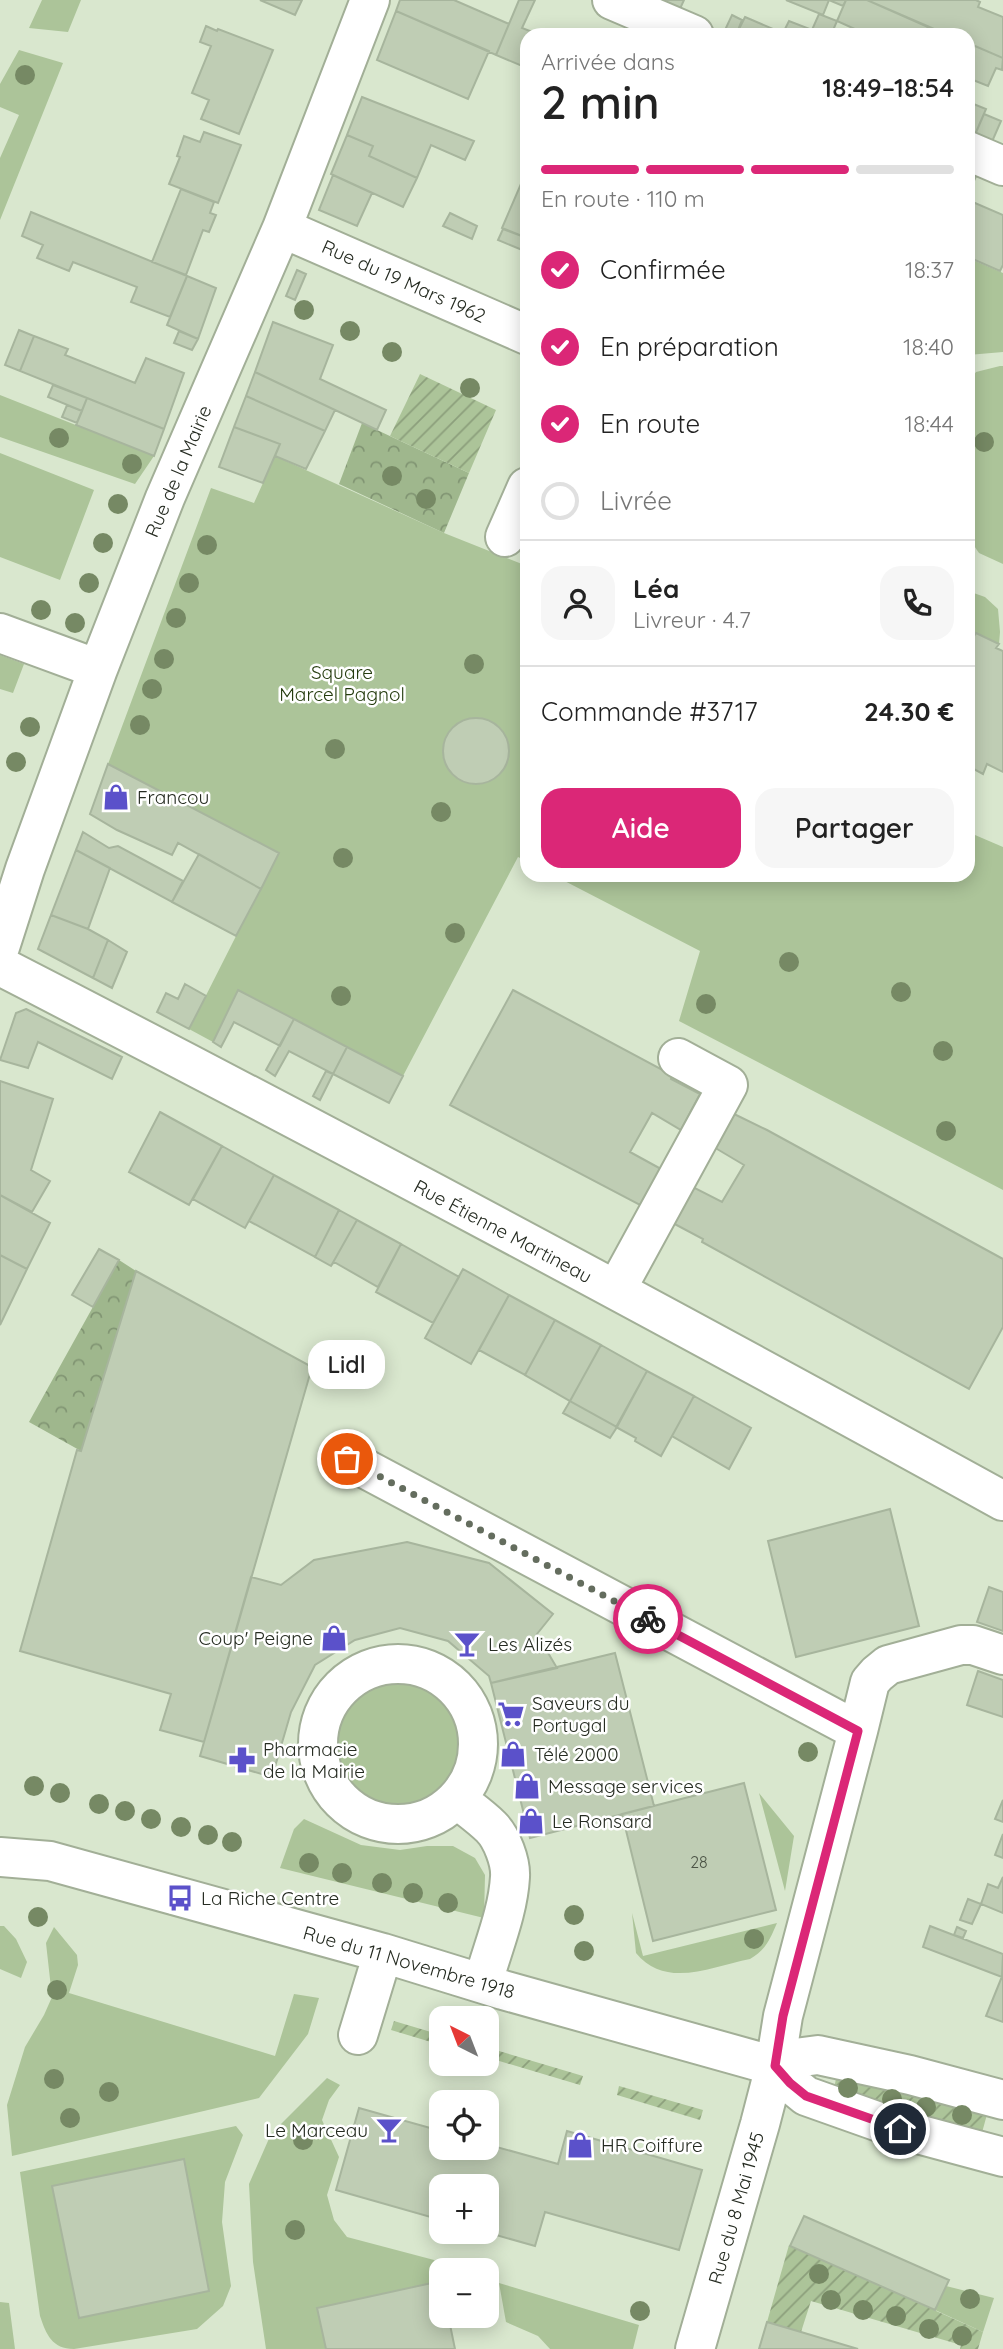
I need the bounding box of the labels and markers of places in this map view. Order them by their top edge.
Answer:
shop icon: Francou [101,782,131,812]
place label: Francou [137,785,209,809]
callout: Lidl [308,1340,386,1389]
pin [317,1429,377,1489]
shop icon: Coup' Peigne [319,1623,349,1653]
place label: Coup' Peigne [198,1626,313,1650]
bar icon: Les Alizés [452,1629,482,1659]
place label: Les Alizés [488,1632,572,1656]
place label: Saveurs du Portugal [532,1691,630,1737]
supermarket icon: Saveurs du Portugal [496,1699,526,1729]
place label: Pharmacie de la Mairie [263,1737,365,1783]
shop icon: Télé 2000 [498,1739,528,1769]
place label: Télé 2000 [534,1742,618,1766]
pharmacy icon: Pharmacie de la Mairie [227,1745,257,1775]
shop icon: Message services [512,1771,542,1801]
place label: Message services [548,1774,703,1798]
shop icon: Le Ronsard [516,1806,546,1836]
place label: Le Ronsard [552,1809,652,1833]
bus stop icon: La Riche Centre [165,1883,195,1913]
place label: La Riche Centre [201,1886,339,1910]
pin [870,2099,930,2159]
bar icon: Le Marceau [374,2115,404,2145]
place label: Le Marceau [265,2118,368,2142]
shop icon: HR Coiffure [565,2130,595,2160]
place label: HR Coiffure [601,2133,703,2157]

